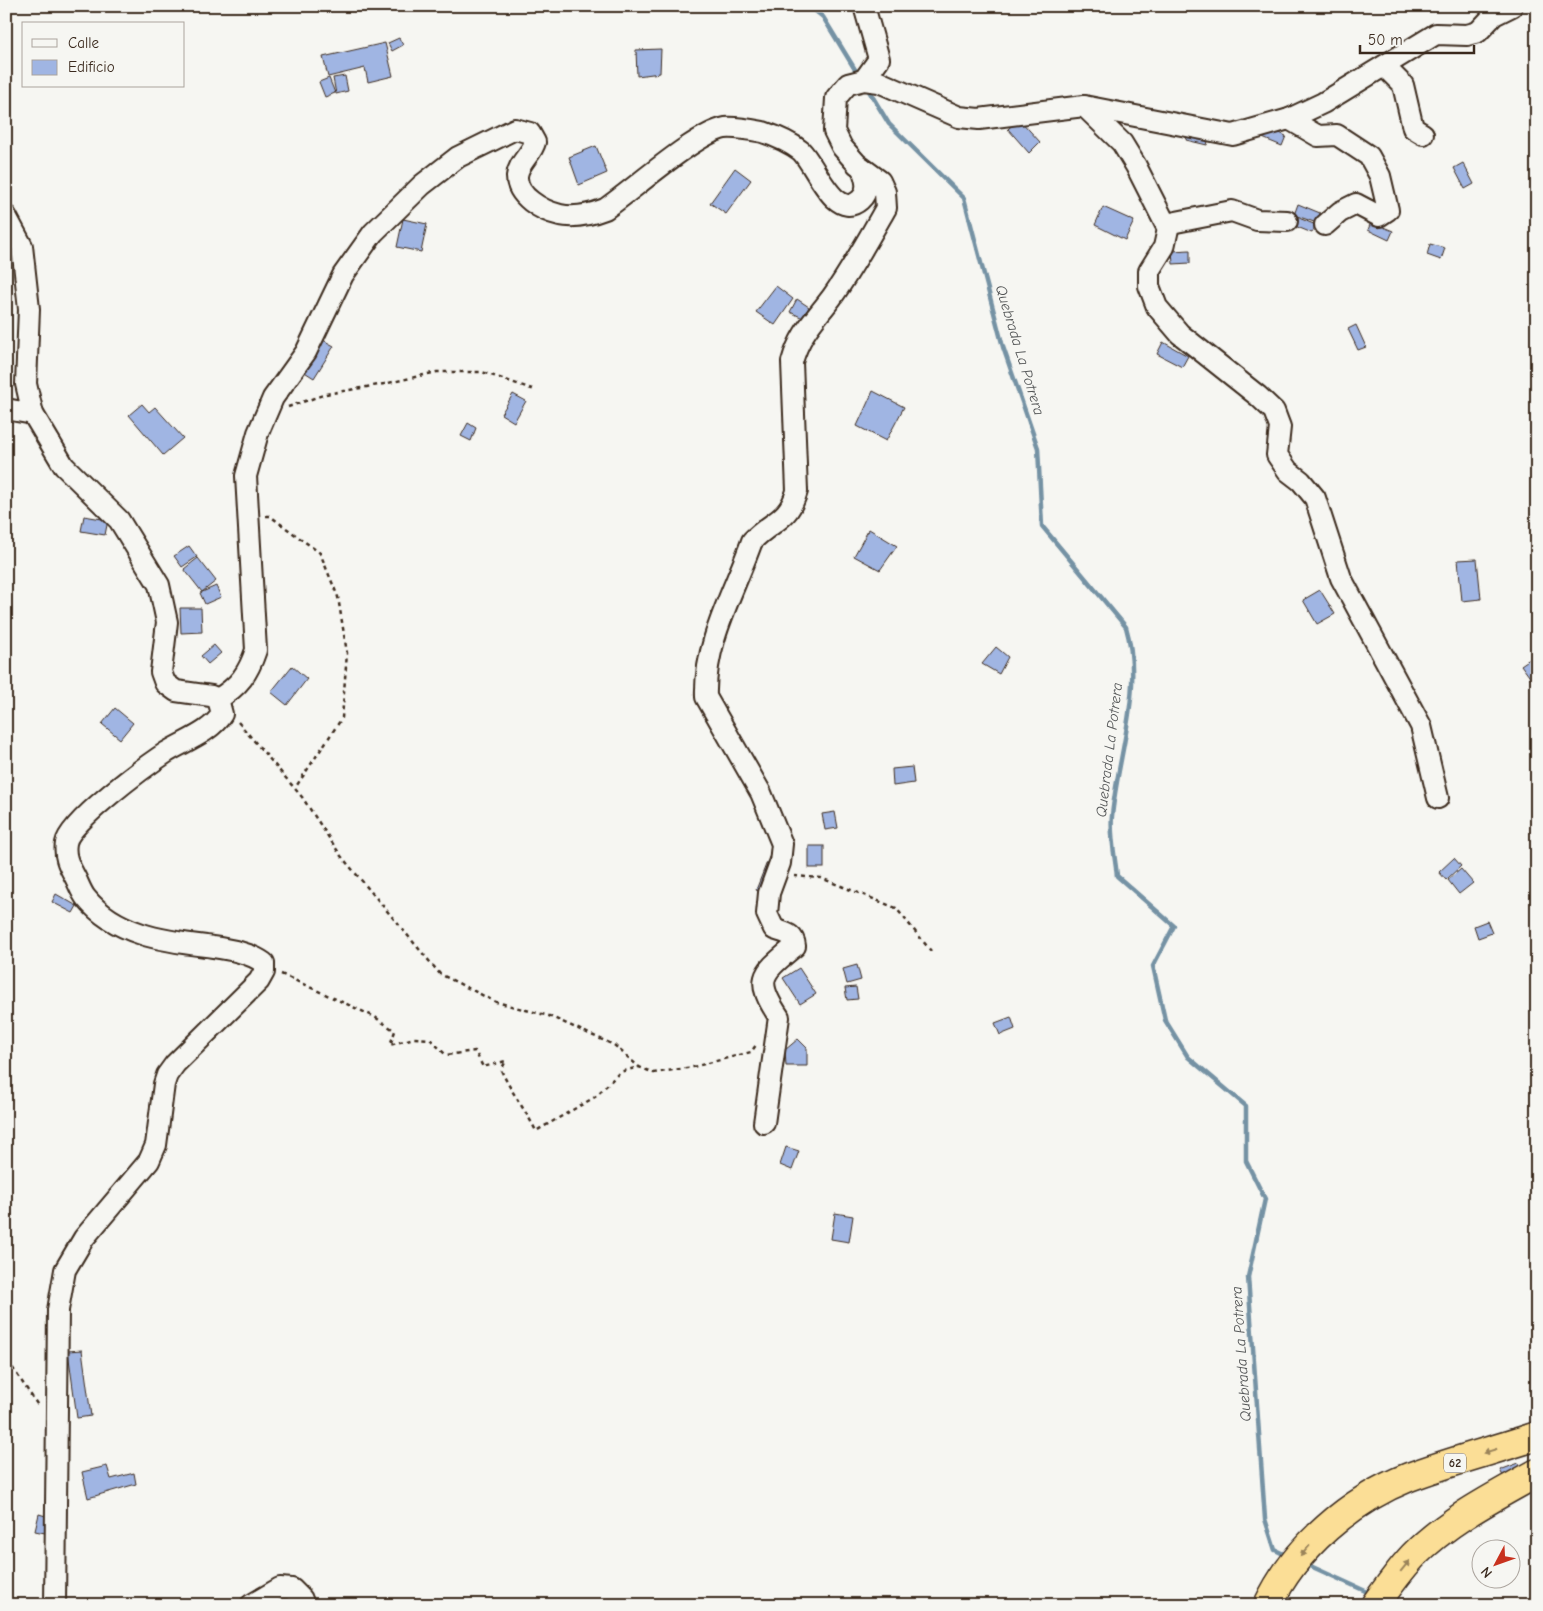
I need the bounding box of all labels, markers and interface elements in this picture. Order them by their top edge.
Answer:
legend [22,22,185,88]
scale bar [1360,22,1474,54]
text: 50 m [1368,31,1403,49]
text: Calle [68,34,100,52]
text: Edificio [68,58,115,76]
water label: Quebrada La Potrera [992,283,1048,418]
water label: Quebrada La Potrera [1092,681,1126,818]
water label: Quebrada La Potrera [1227,1286,1255,1422]
one-way arrow [1483,1448,1498,1456]
road number: 62 [1444,1454,1466,1472]
north arrow [1470,1538,1520,1588]
one-way arrow [1299,1544,1310,1557]
one-way arrow [1400,1560,1411,1573]
text: N [1477,1563,1496,1581]

